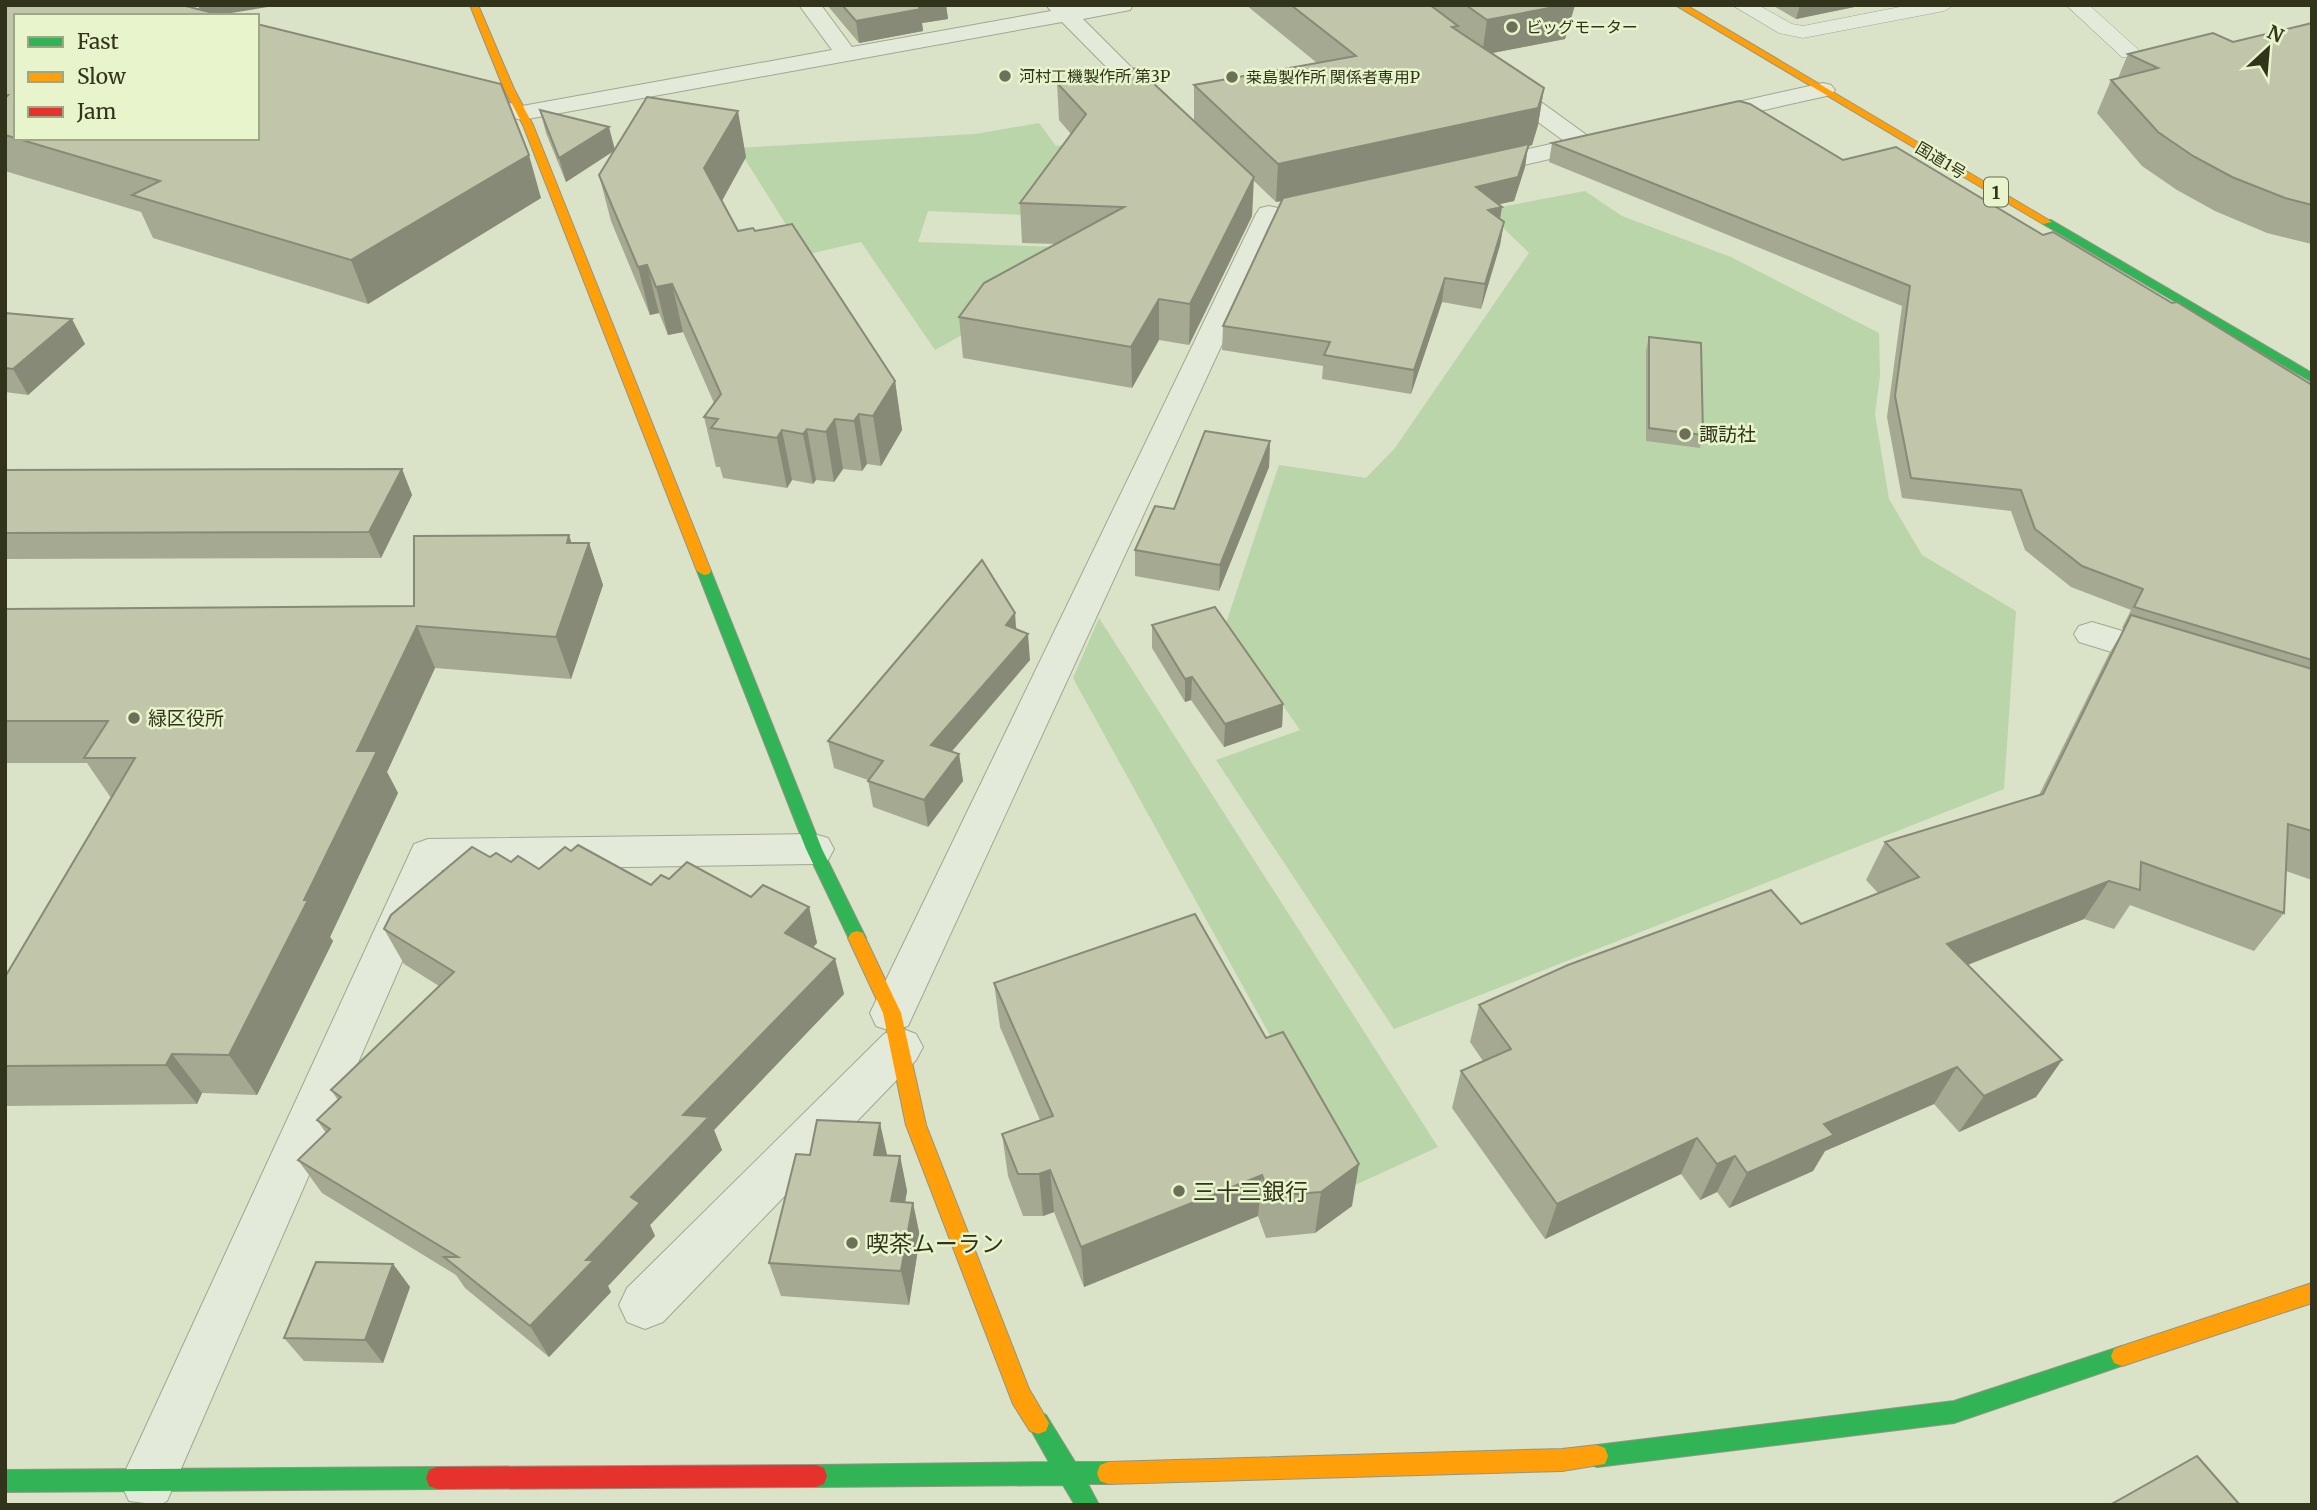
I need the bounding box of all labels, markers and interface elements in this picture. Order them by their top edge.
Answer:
legend [14,14,259,140]
north arrow [2233,14,2303,84]
place label: ビッグモーター [1526,17,1638,37]
marker: ビッグモーター [1504,19,1520,35]
text: N [2263,20,2287,48]
text: Fast [77,28,119,55]
text: Slow [77,63,126,90]
place label: 河村工機製作所 第3P [1019,66,1170,86]
place label: 桒島製作所 関係者専用P [1246,67,1420,87]
marker: 河村工機製作所 第3P [997,68,1013,84]
marker: 桒島製作所 関係者専用P [1224,69,1240,85]
text: Jam [76,98,116,125]
street label: 国道1号 [1912,137,1970,183]
road number: 1 [1984,177,2008,206]
place label: 諏訪社 [1699,422,1756,446]
marker: 諏訪社 [1677,426,1693,442]
place label: 緑区役所 [148,706,224,730]
marker: 緑区役所 [126,710,142,726]
place label: 三十三銀行 [1193,1177,1308,1206]
marker: 三十三銀行 [1171,1183,1187,1199]
place label: 喫茶ムーラン [866,1229,1004,1258]
marker: 喫茶ムーラン [844,1235,860,1251]

